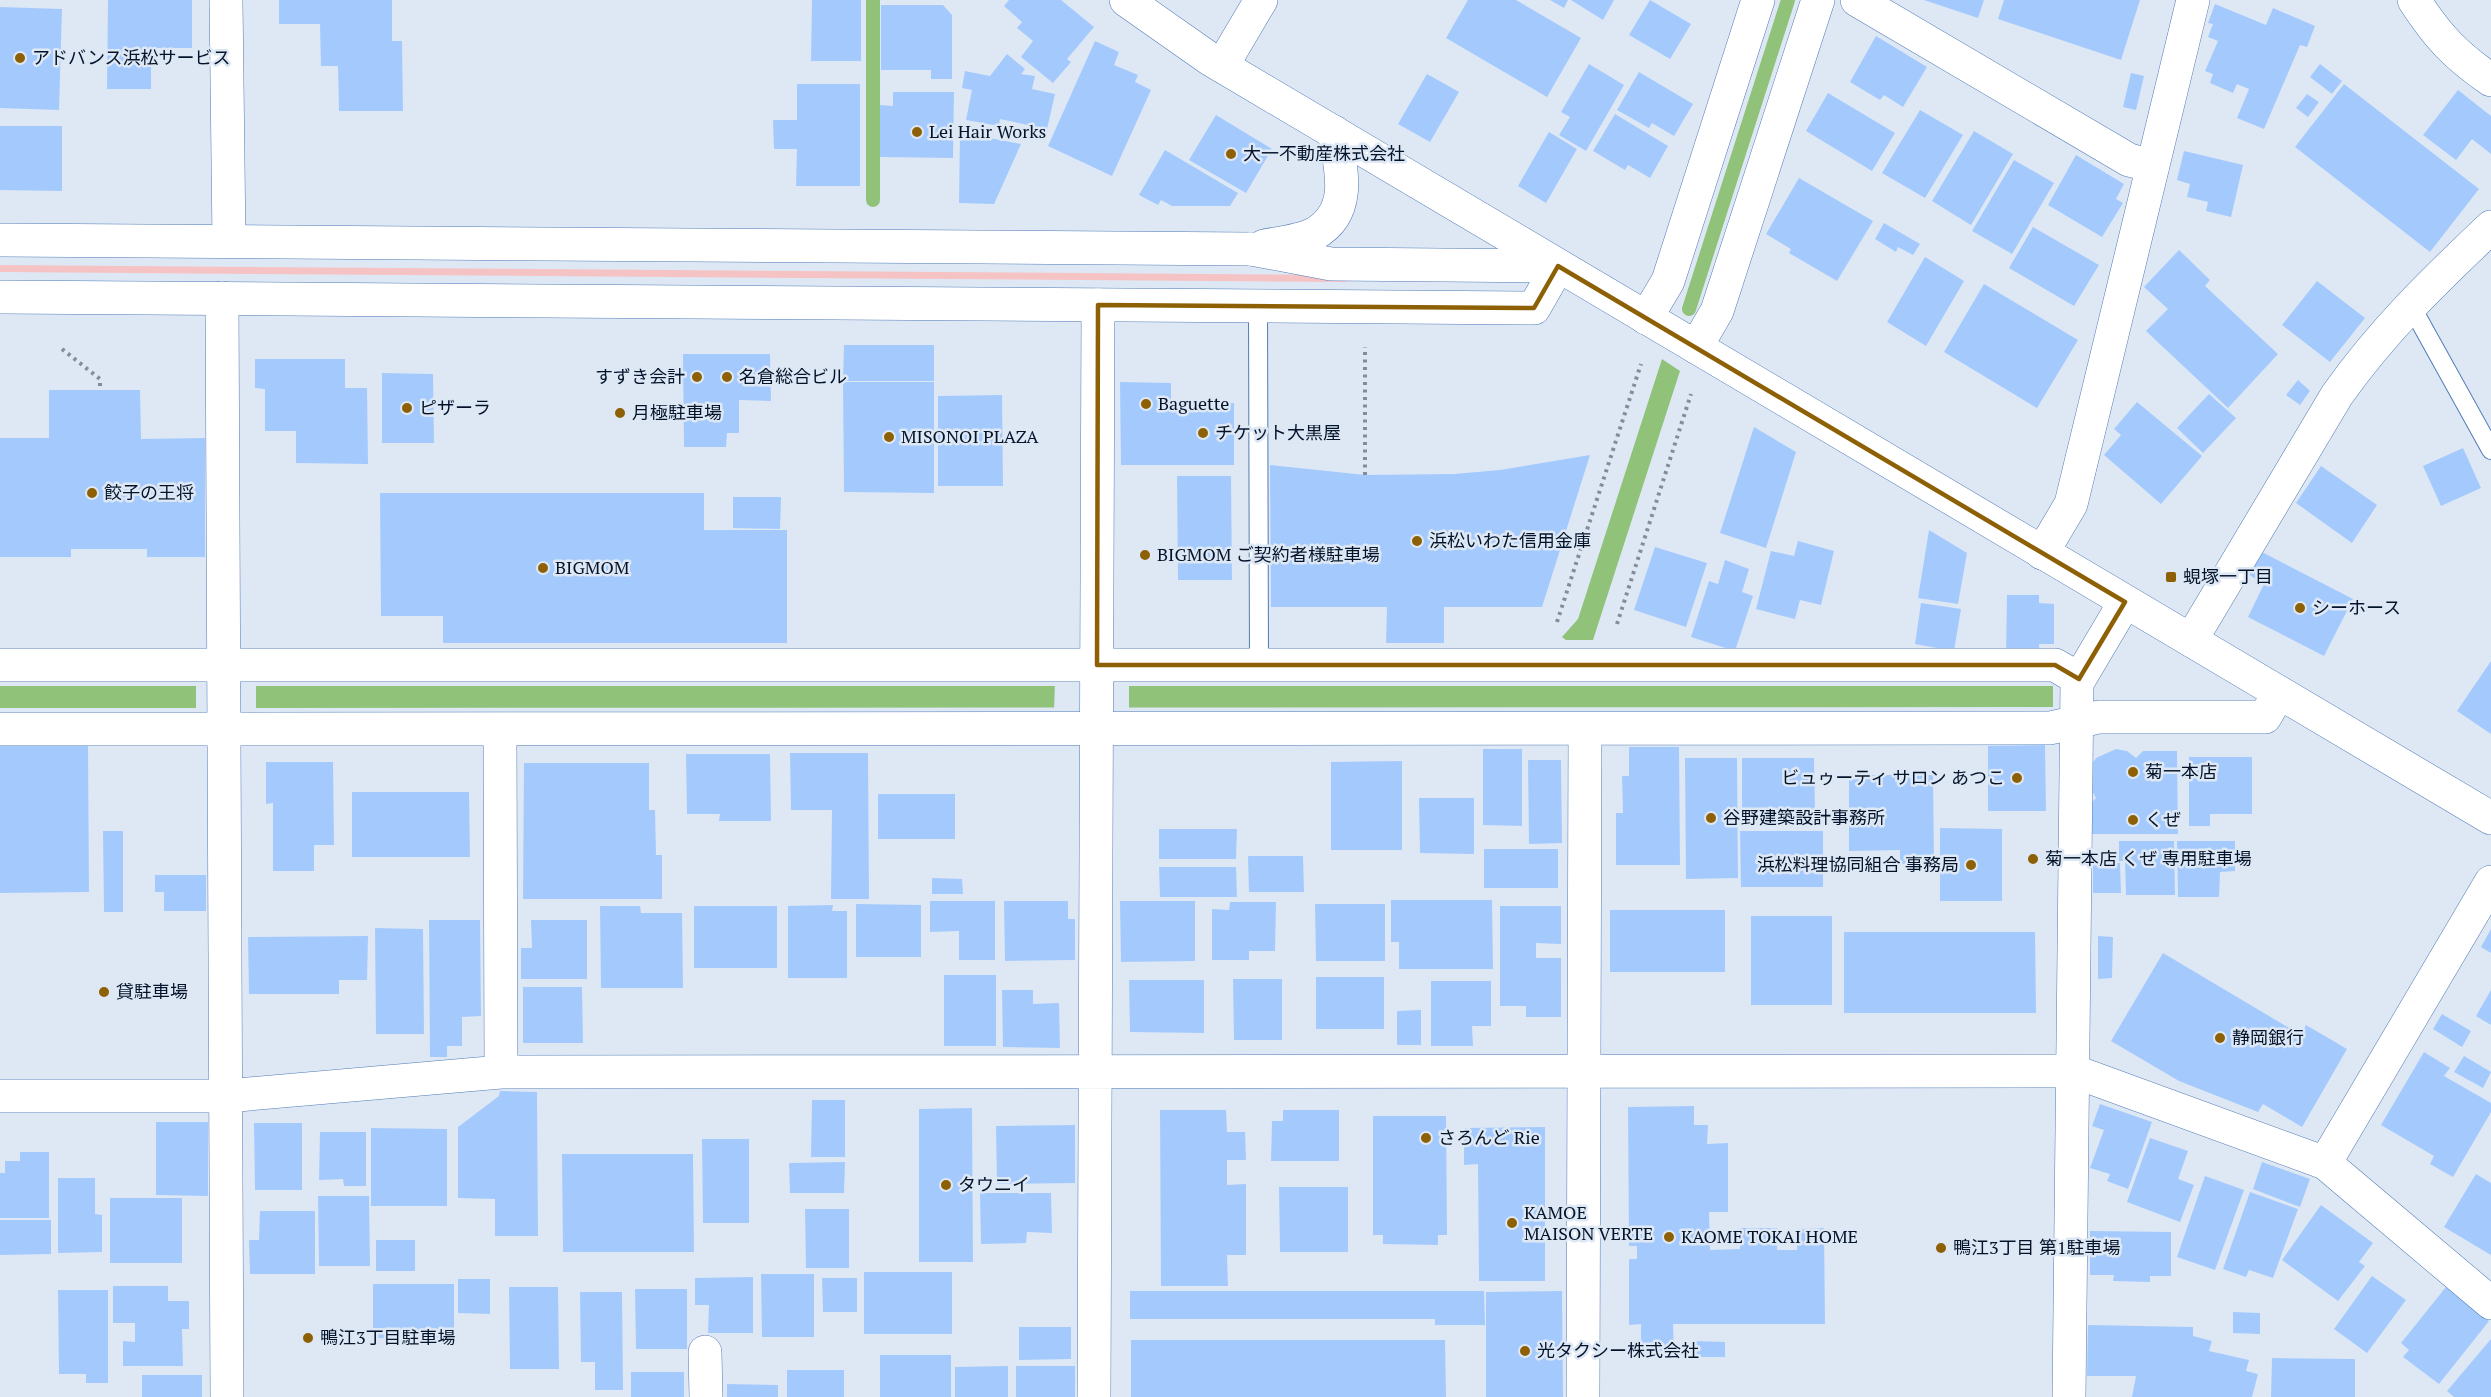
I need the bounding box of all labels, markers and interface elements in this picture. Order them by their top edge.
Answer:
place label: アドバンス浜松サービス [32,45,231,69]
marker: アドバンス浜松サービス [13,51,27,65]
place label: Lei Hair Works [929,119,1046,143]
marker: Lei Hair Works [910,125,924,139]
place label: 大一不動産株式会社 [1243,141,1405,165]
marker: 大一不動産株式会社 [1224,147,1238,161]
place label: すずき会計 [595,364,685,388]
place label: 名倉総合ビル [739,364,847,388]
marker: すずき会計 [690,370,704,384]
marker: 名倉総合ビル [720,370,734,384]
place label: Baguette [1158,391,1229,415]
place label: ピザーラ [419,395,491,419]
marker: Baguette [1139,397,1153,411]
place label: 月極駐車場 [632,400,722,424]
marker: ピザーラ [400,401,414,415]
marker: 月極駐車場 [613,406,627,420]
place label: チケット大黒屋 [1215,420,1341,444]
place label: MISONOI PLAZA [901,424,1039,448]
marker: チケット大黒屋 [1196,426,1210,440]
marker: MISONOI PLAZA [882,430,896,444]
place label: 餃子の王将 [104,480,194,504]
marker: 餃子の王将 [85,486,99,500]
place label: 浜松いわた信用金庫 [1429,528,1591,552]
marker: 浜松いわた信用金庫 [1410,534,1424,548]
place label: BIGMOM ご契約者様駐車場 [1157,542,1380,566]
marker: BIGMOM ご契約者様駐車場 [1138,548,1152,562]
place label: BIGMOM [555,555,630,579]
marker: BIGMOM [536,561,550,575]
place label: 蜆塚一丁目 [2183,564,2273,588]
marker: 蜆塚一丁目 [2164,570,2178,584]
place label: シーホース [2312,595,2401,619]
marker: シーホース [2293,601,2307,615]
place label: 菊一本店 [2145,759,2217,783]
place label: ビュゥーティ サロン あつこ [1781,765,2005,789]
marker: 菊一本店 [2126,765,2140,779]
marker: ビュゥーティ サロン あつこ [2010,771,2024,785]
place label: 谷野建築設計事務所 [1723,805,1885,829]
place label: くぜ [2145,807,2181,831]
marker: 谷野建築設計事務所 [1704,811,1718,825]
marker: くぜ [2126,813,2140,827]
place label: 菊一本店 くぜ 専用駐車場 [2045,846,2252,870]
place label: 浜松料理協同組合 事務局 [1757,852,1959,876]
marker: 菊一本店 くぜ 専用駐車場 [2026,852,2040,866]
marker: 浜松料理協同組合 事務局 [1964,858,1978,872]
place label: 貸駐車場 [116,979,188,1003]
marker: 貸駐車場 [97,985,111,999]
place label: 静岡銀行 [2232,1025,2304,1049]
marker: 静岡銀行 [2213,1031,2227,1045]
place label: さろんど Rie [1438,1125,1540,1149]
marker: さろんど Rie [1419,1131,1433,1145]
place label: タウニイ [958,1172,1030,1196]
marker: タウニイ [939,1178,953,1192]
place label: KAMOE MAISON VERTE [1524,1200,1653,1245]
marker: KAMOE MAISON VERTE [1505,1216,1519,1230]
place label: KAOME TOKAI HOME [1681,1224,1858,1248]
marker: KAOME TOKAI HOME [1662,1230,1676,1244]
place label: 鴨江3丁目 第1駐車場 [1953,1235,2121,1259]
marker: 鴨江3丁目 第1駐車場 [1934,1241,1948,1255]
place label: 鴨江3丁目駐車場 [320,1325,456,1349]
marker: 鴨江3丁目駐車場 [301,1331,315,1345]
place label: 光タクシー株式会社 [1537,1338,1699,1362]
marker: 光タクシー株式会社 [1518,1344,1532,1358]

